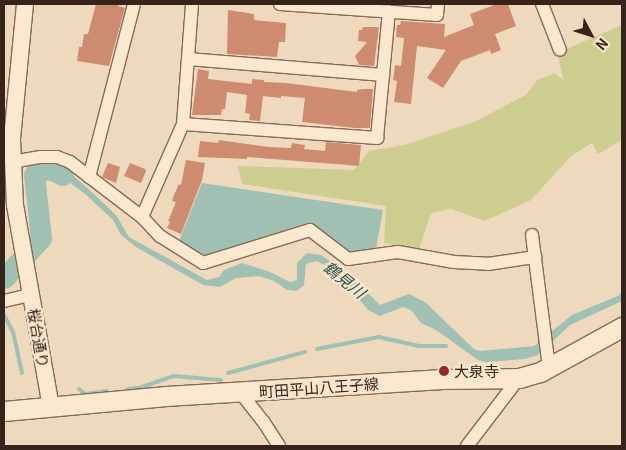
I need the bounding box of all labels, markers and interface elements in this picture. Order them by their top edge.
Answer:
north arrow [566,10,616,60]
text: N [591,34,614,55]
water label: 鶴見川 [320,256,370,302]
street label: 桜台通り [25,307,53,369]
place label: 大泉寺 [454,362,499,380]
marker: 大泉寺 [438,365,450,377]
street label: 町田平山八王子線 [259,374,379,400]

